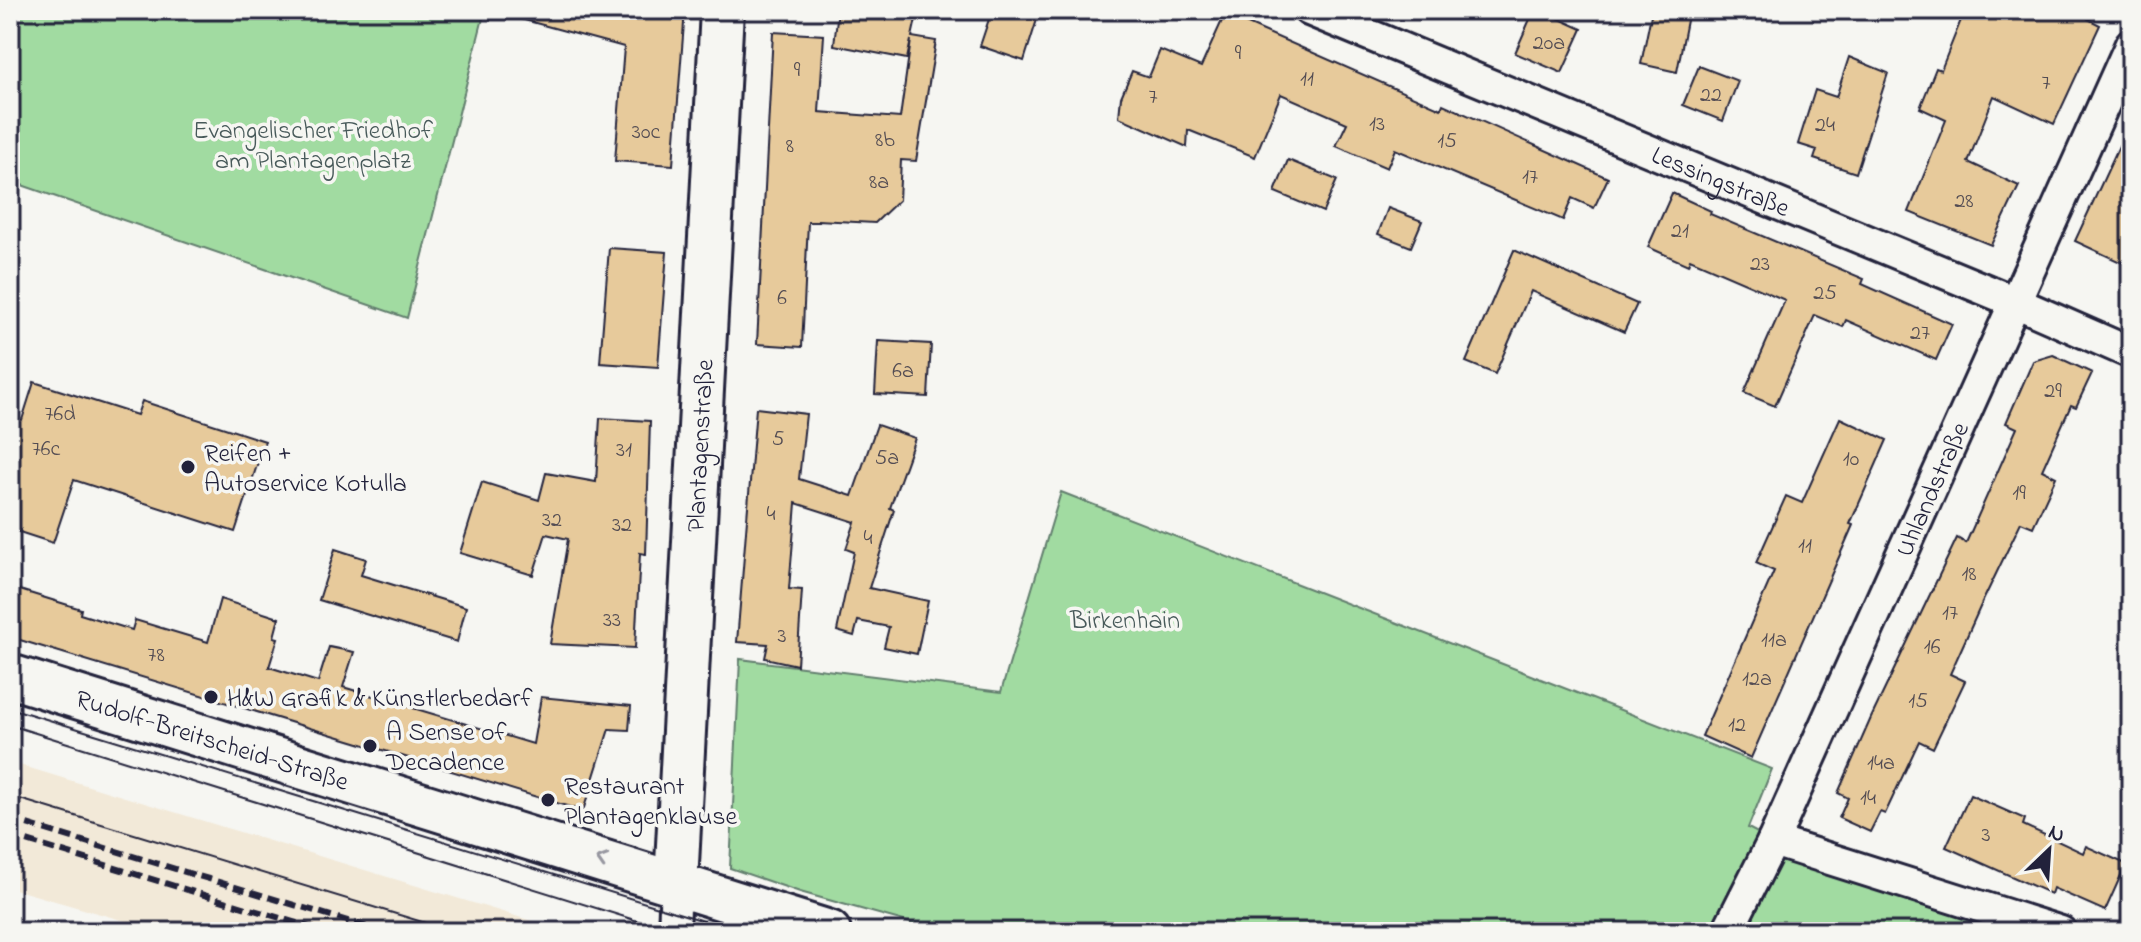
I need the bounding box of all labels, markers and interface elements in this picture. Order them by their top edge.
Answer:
house number: 20a [1533,28,1565,60]
house number: 9 [1235,38,1242,70]
house number: 9 [794,55,801,87]
house number: 11 [1300,64,1314,96]
house number: 7 [2041,68,2051,100]
house number: 22 [1700,80,1722,112]
house number: 7 [1148,82,1158,114]
house number: 13 [1369,109,1385,141]
house number: 24 [1815,110,1835,142]
park label: Evangelischer Friedhof am Plantagenplatz [193,113,434,181]
house number: 30c [632,117,660,149]
house number: 8b [875,125,895,157]
house number: 15 [1437,126,1457,158]
house number: 8 [786,131,794,163]
street label: Lessingstraße [1645,138,1795,229]
house number: 17 [1522,162,1538,194]
house number: 8a [869,167,889,199]
house number: 28 [1954,186,1974,218]
house number: 21 [1671,216,1689,248]
house number: 23 [1750,249,1770,281]
house number: 25 [1813,278,1837,310]
house number: 6 [777,283,787,315]
house number: 27 [1910,318,1930,350]
house number: 6a [892,356,914,388]
street label: Plantagenstraße [679,358,726,533]
house number: 29 [2044,376,2062,408]
house number: 76d [44,399,76,431]
street label: Uhlandstraße [1887,416,1981,564]
house number: 5 [772,424,784,456]
house number: 76c [32,434,60,466]
house number: 31 [616,435,632,467]
place label: Reifen + Autoservice Kotulla [204,436,407,504]
house number: 5a [875,443,899,475]
house number: 10 [1843,444,1859,476]
marker: Reifen + Autoservice Kotulla [179,458,197,476]
house number: 19 [2012,478,2026,510]
house number: 4 [766,499,776,531]
house number: 32 [542,505,562,537]
house number: 32 [612,510,632,542]
house number: 4 [863,523,873,555]
house number: 11 [1798,531,1812,563]
house number: 18 [1961,559,1977,591]
house number: 17 [1942,598,1958,630]
park label: Birkenhain [1069,603,1180,641]
house number: 33 [603,605,621,637]
house number: 3 [777,621,787,653]
house number: 11a [1761,625,1787,657]
house number: 16 [1924,632,1941,664]
house number: 78 [147,640,165,672]
house number: 12a [1742,664,1772,696]
place label: H&W Grafik & Künstlerbedarf [227,681,533,719]
street label: Rudolf-Breitscheid-Straße [70,682,353,803]
house number: 15 [1908,686,1928,718]
marker: H&W Grafik & Künstlerbedarf [202,688,220,706]
house number: 12 [1728,710,1746,742]
place label: A Sense of Decadence [385,715,508,783]
marker: A Sense of Decadence [361,737,379,755]
house number: 14a [1867,748,1895,780]
place label: Restaurant Plantagenklause [564,769,737,837]
house number: 14 [1860,783,1876,815]
marker: Restaurant Plantagenklause [539,791,557,809]
north arrow [2009,810,2089,890]
text: N [2043,817,2070,852]
house number: 3 [1981,820,1991,852]
one-way arrow [595,853,609,869]

